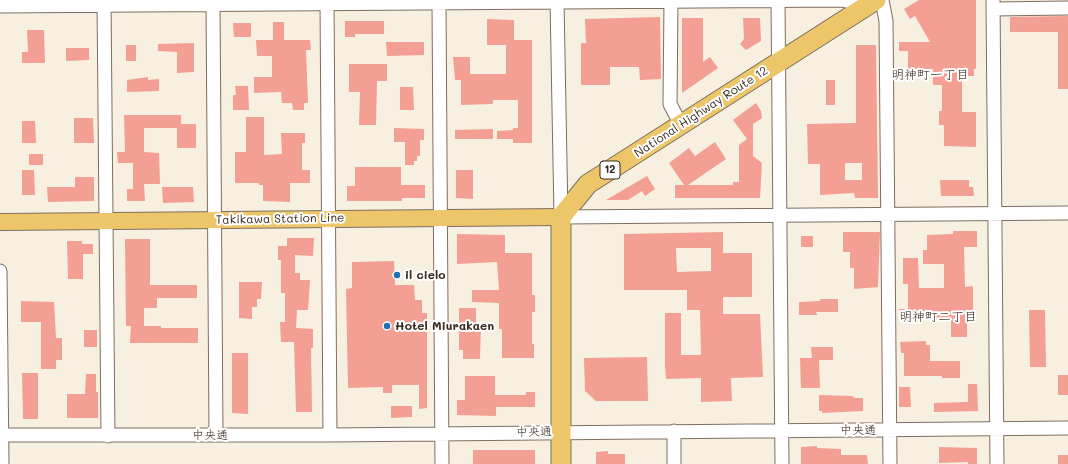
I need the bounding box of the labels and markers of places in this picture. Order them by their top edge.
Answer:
place label: il cielo [405,268,446,282]
marker: il cielo [392,270,402,280]
place label: Hotel Miurakaen [395,319,494,333]
marker: Hotel Miurakaen [382,321,392,331]

